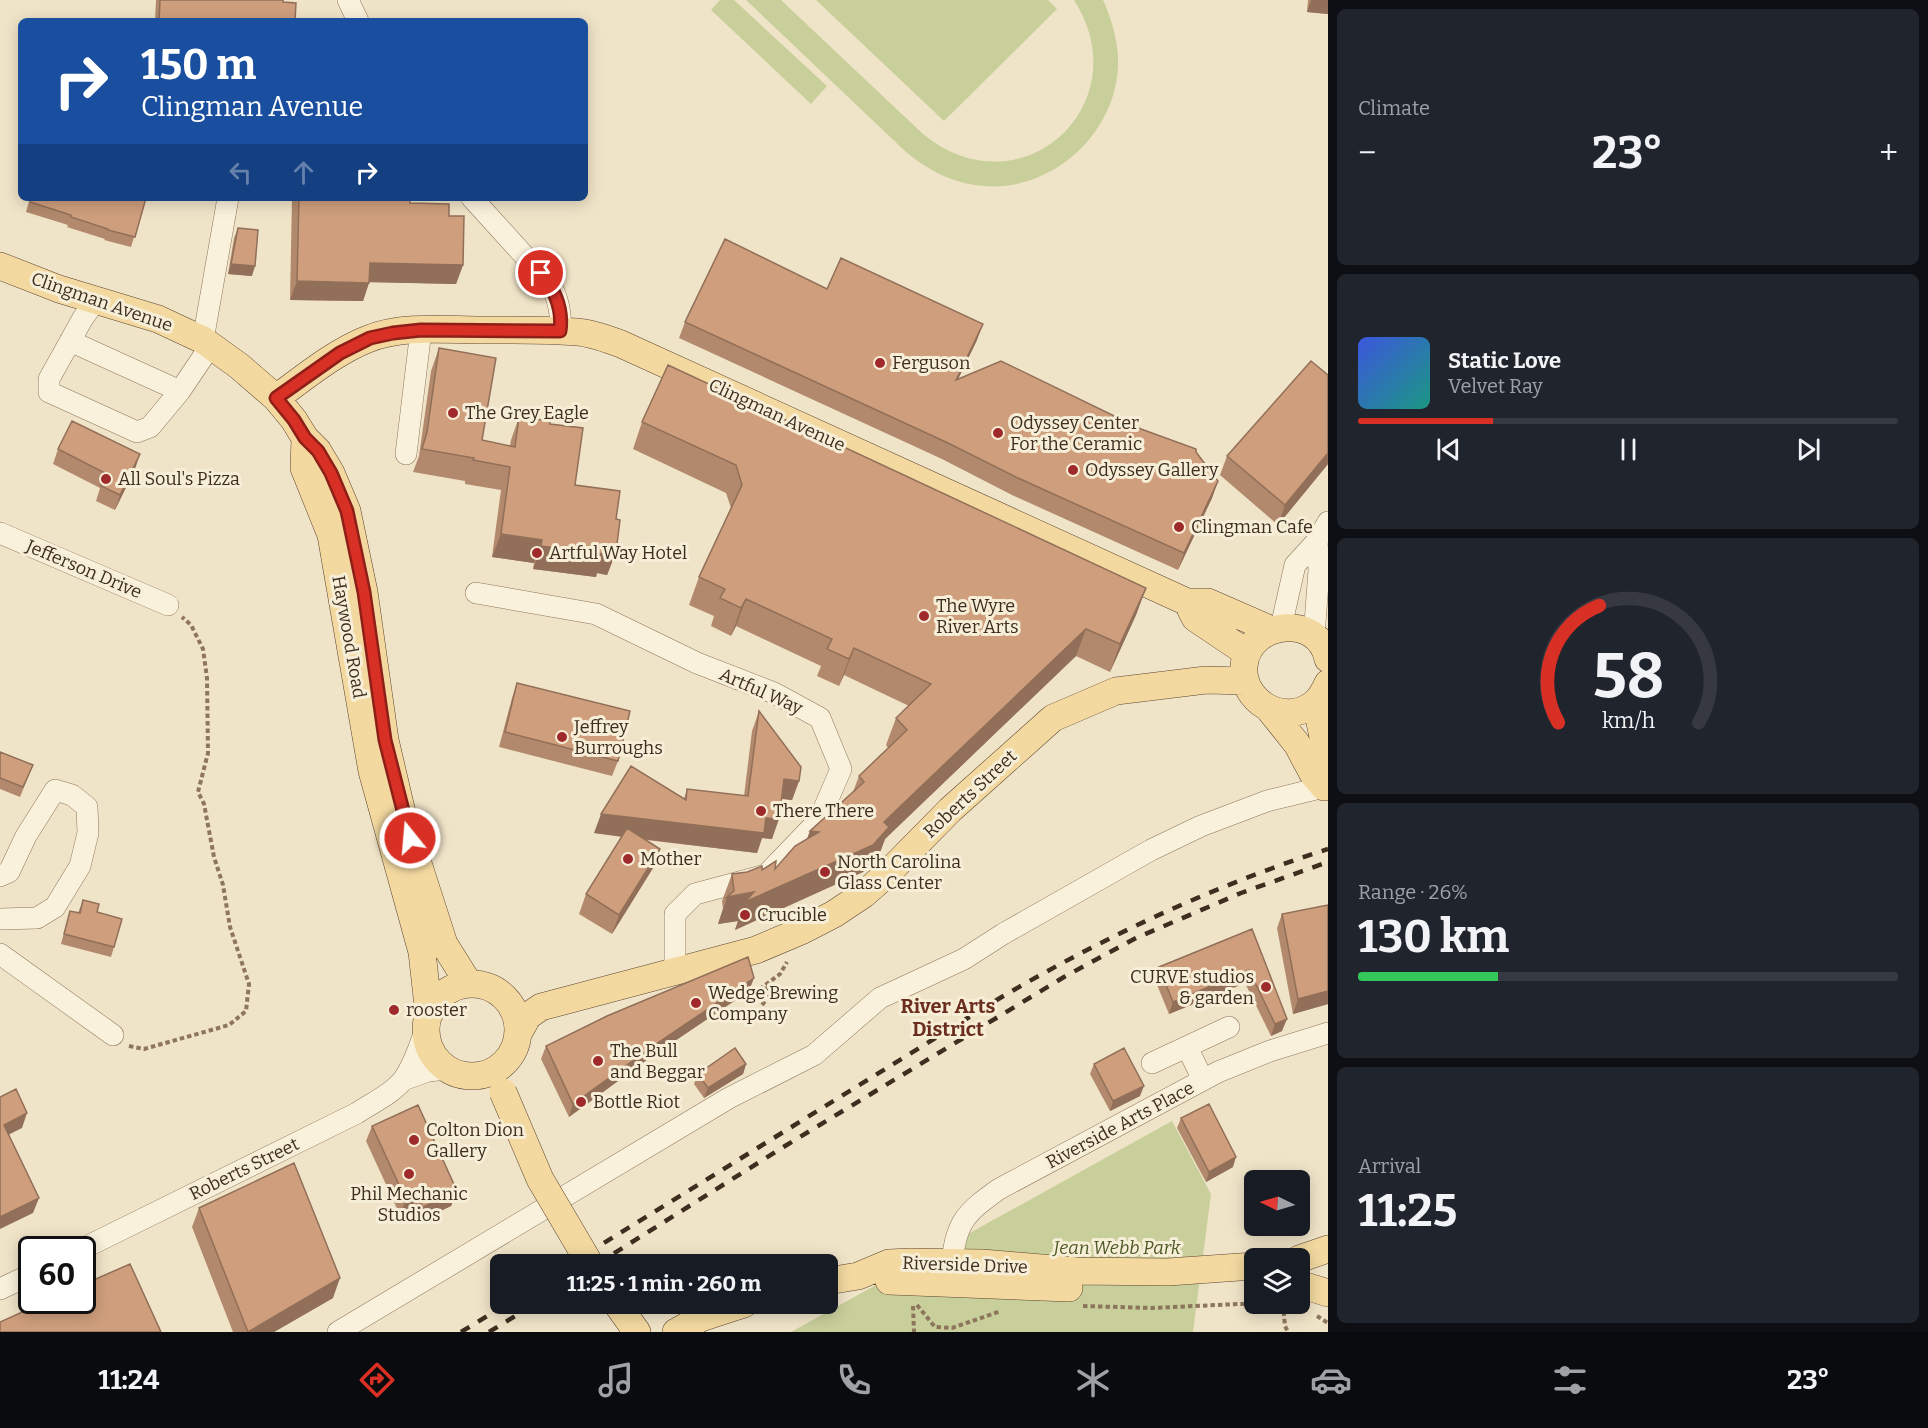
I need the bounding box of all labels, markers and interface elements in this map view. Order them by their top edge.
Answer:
text: 150 m [141,40,256,90]
icon: right [42,42,120,120]
text: Clingman Avenue [141,91,363,123]
text: Climate [1358,96,1430,120]
text: 23° [1592,126,1663,180]
text: − [1358,133,1376,173]
text: + [1879,133,1898,173]
icon: left [224,156,257,189]
icon: ahead [287,156,320,189]
icon: right [350,156,383,189]
pin [515,247,566,298]
icon: arrive [524,256,557,289]
street label: Clingman Avenue [28,267,176,337]
text: Static Love [1448,347,1561,374]
place label: Ferguson [892,352,971,374]
marker: Ferguson [873,356,887,370]
street label: Clingman Avenue [705,374,849,456]
text: Velvet Ray [1448,374,1543,398]
place label: The Grey Eagle [465,402,589,424]
marker: The Grey Eagle [446,406,460,420]
place label: Odyssey Center For the Ceramic [1010,412,1142,455]
marker: Odyssey Center For the Ceramic [991,426,1005,440]
icon: previous [1432,433,1465,466]
icon: pause [1612,433,1645,466]
icon: next [1792,433,1825,466]
place label: Odyssey Gallery [1085,459,1219,481]
marker: Odyssey Gallery [1066,463,1080,477]
place label: All Soul's Pizza [118,468,240,490]
marker: All Soul's Pizza [99,472,113,486]
place label: Clingman Cafe [1191,516,1313,538]
marker: Clingman Cafe [1172,520,1186,534]
street label: Jefferson Drive [22,534,145,603]
place label: Artful Way Hotel [549,542,687,564]
marker: Artful Way Hotel [530,546,544,560]
street label: Haywood Road [327,574,371,701]
place label: The Wyre River Arts [936,595,1018,638]
marker: The Wyre River Arts [917,609,931,623]
text: 58 [1592,639,1664,714]
street label: Artful Way [716,663,807,719]
text: km/h [1601,708,1655,734]
place label: Jeffrey Burroughs [573,716,663,759]
marker: Jeffrey Burroughs [555,730,569,744]
street label: Roberts Street [919,745,1022,843]
place label: There There [773,800,874,822]
marker: There There [754,804,768,818]
position arrow [378,806,442,870]
place label: Mother [640,848,701,870]
place label: North Carolina Glass Center [837,851,961,894]
marker: Mother [621,852,635,866]
marker: North Carolina Glass Center [818,865,832,879]
text: Range · 26% [1358,880,1468,904]
place label: Crucible [757,904,827,926]
marker: Crucible [738,908,752,922]
text: 130 km [1358,910,1509,964]
place label: CURVE studios & garden [1130,966,1255,1009]
marker: CURVE studios & garden [1259,980,1273,994]
place label: Wedge Brewing Company [708,982,838,1025]
district label: River Arts District [901,994,996,1041]
marker: Wedge Brewing Company [689,996,703,1010]
place label: rooster [406,999,467,1021]
marker: rooster [387,1003,401,1017]
place label: The Bull and Beggar [610,1040,705,1083]
marker: The Bull and Beggar [591,1054,605,1068]
street label: Riverside Arts Place [1042,1077,1198,1173]
place label: Bottle Riot [593,1091,681,1113]
marker: Bottle Riot [574,1095,588,1109]
place label: Colton Dion Gallery [426,1119,525,1162]
street label: Roberts Street [186,1133,303,1205]
marker: Colton Dion Gallery [407,1133,421,1147]
text: Arrival [1358,1154,1421,1178]
marker: Phil Mechanic Studios [402,1167,416,1181]
north arrow [1244,1170,1310,1236]
map controls [1244,1170,1310,1314]
place label: Phil Mechanic Studios [350,1183,468,1226]
text: 11:25 [1358,1184,1457,1238]
speed limit sign: 60 [18,1236,96,1314]
park label: Jean Webb Park [1051,1237,1181,1259]
button: layers [1244,1248,1310,1314]
street label: Riverside Drive [902,1252,1028,1278]
text: 11:25 · 1 min · 260 m [567,1270,761,1297]
icon: directions [356,1359,398,1401]
icon: music [595,1359,637,1401]
icon: phone [833,1359,875,1401]
icon: climate [1072,1359,1114,1401]
icon: car [1310,1359,1352,1401]
icon: filters [1549,1359,1591,1401]
text: 11:24 [98,1364,160,1396]
text: 23° [1787,1364,1830,1396]

